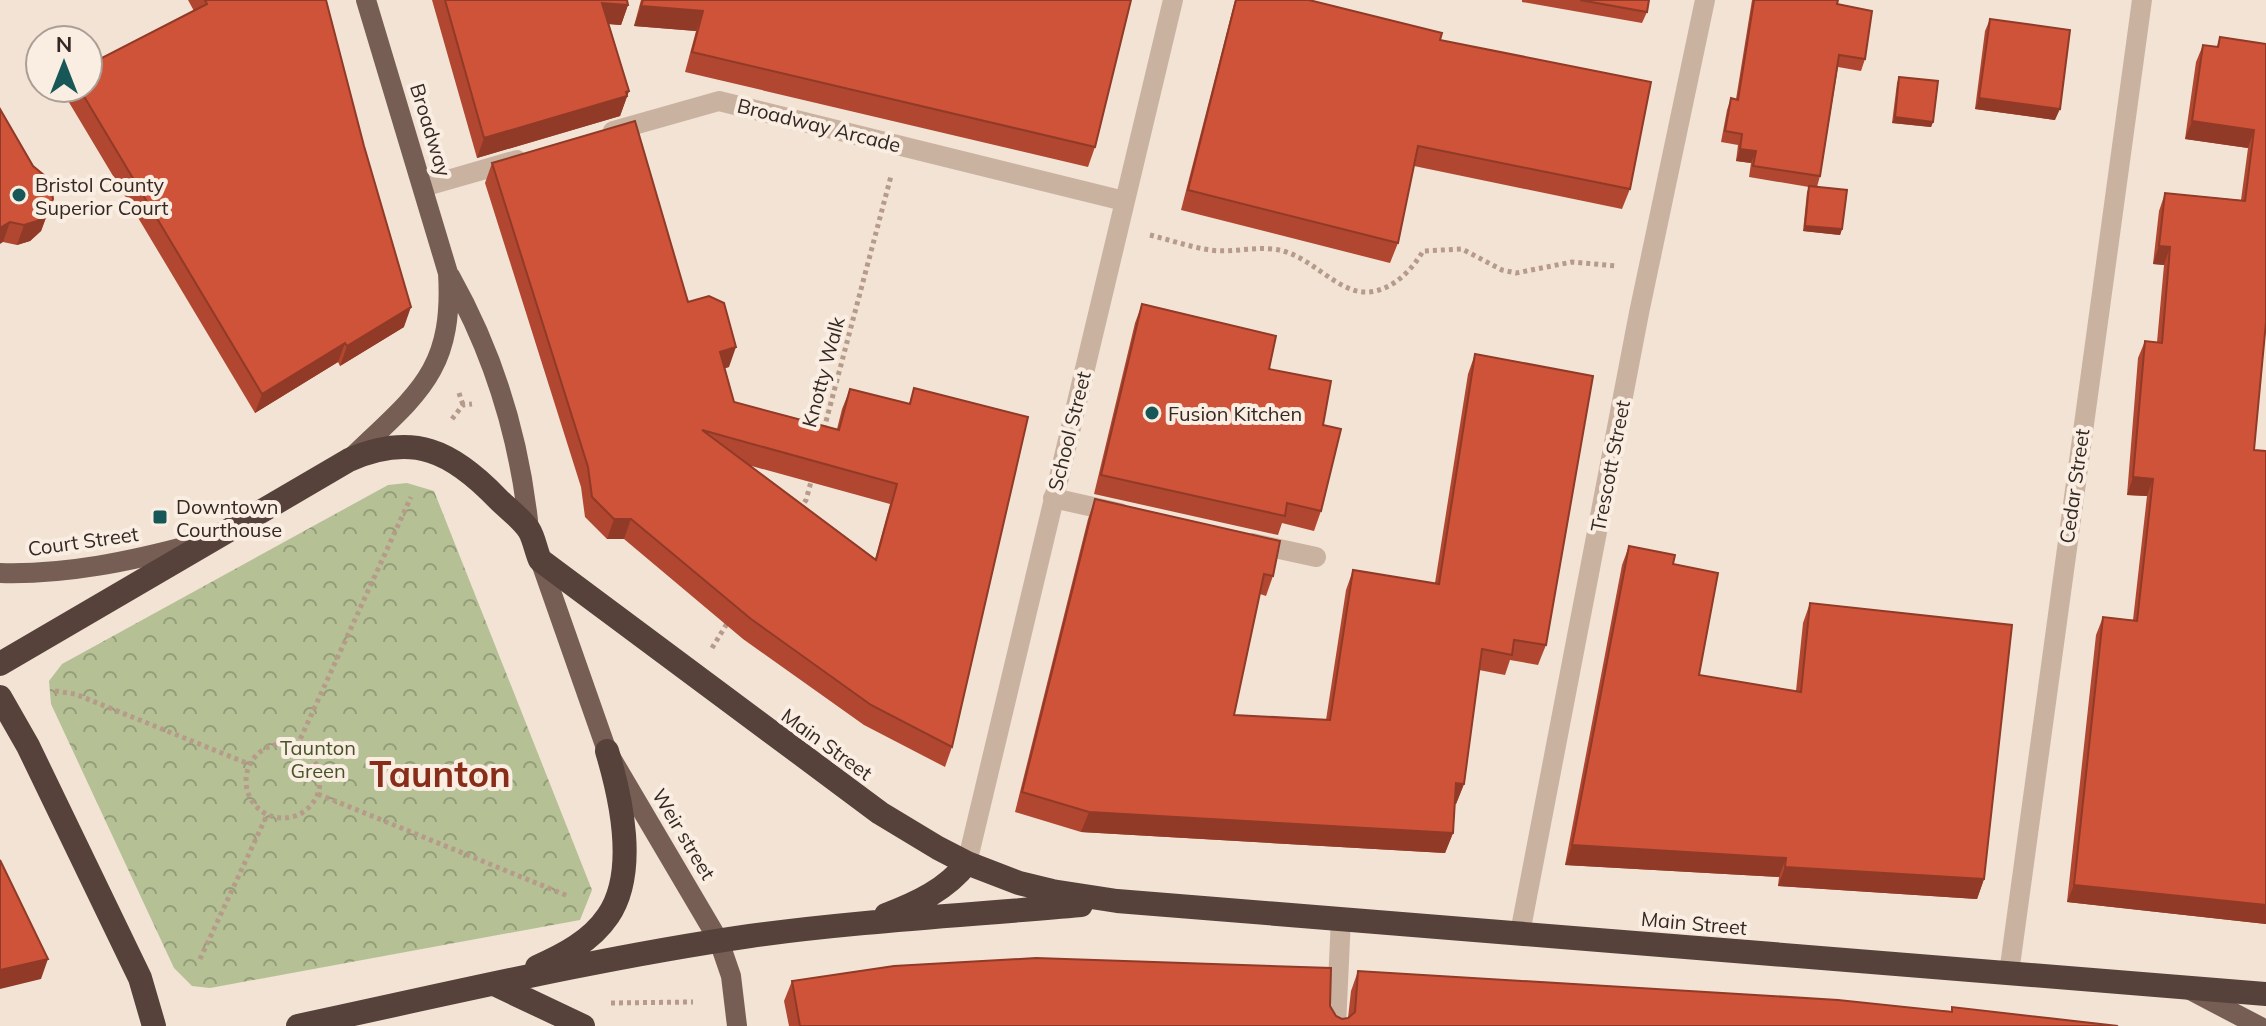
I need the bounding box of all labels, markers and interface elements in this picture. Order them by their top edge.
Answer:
north arrow [24,24,104,104]
text: N [56,30,72,58]
street label: Broadway [405,81,457,180]
street label: Broadway Arcade [735,93,903,157]
place label: Bristol County Superior Court [35,172,169,220]
marker: Bristol County Superior Court [10,186,28,204]
street label: Knotty Walk [796,313,850,430]
street label: School Street [1042,369,1096,493]
street label: Trescott Street [1585,398,1635,534]
place label: Fusion Kitchen [1168,401,1302,426]
marker: Fusion Kitchen [1143,404,1161,422]
street label: Cedar Street [2054,427,2094,545]
place label: Downtown Courthouse [176,494,282,542]
marker: Downtown Courthouse [151,508,169,526]
street label: Court Street [26,521,140,561]
street label: Main Street [777,703,877,785]
park label: Taunton Green [280,735,356,783]
district label: Taunton [369,751,511,796]
street label: Weir street [647,784,721,884]
street label: Main Street [1640,906,1748,940]

